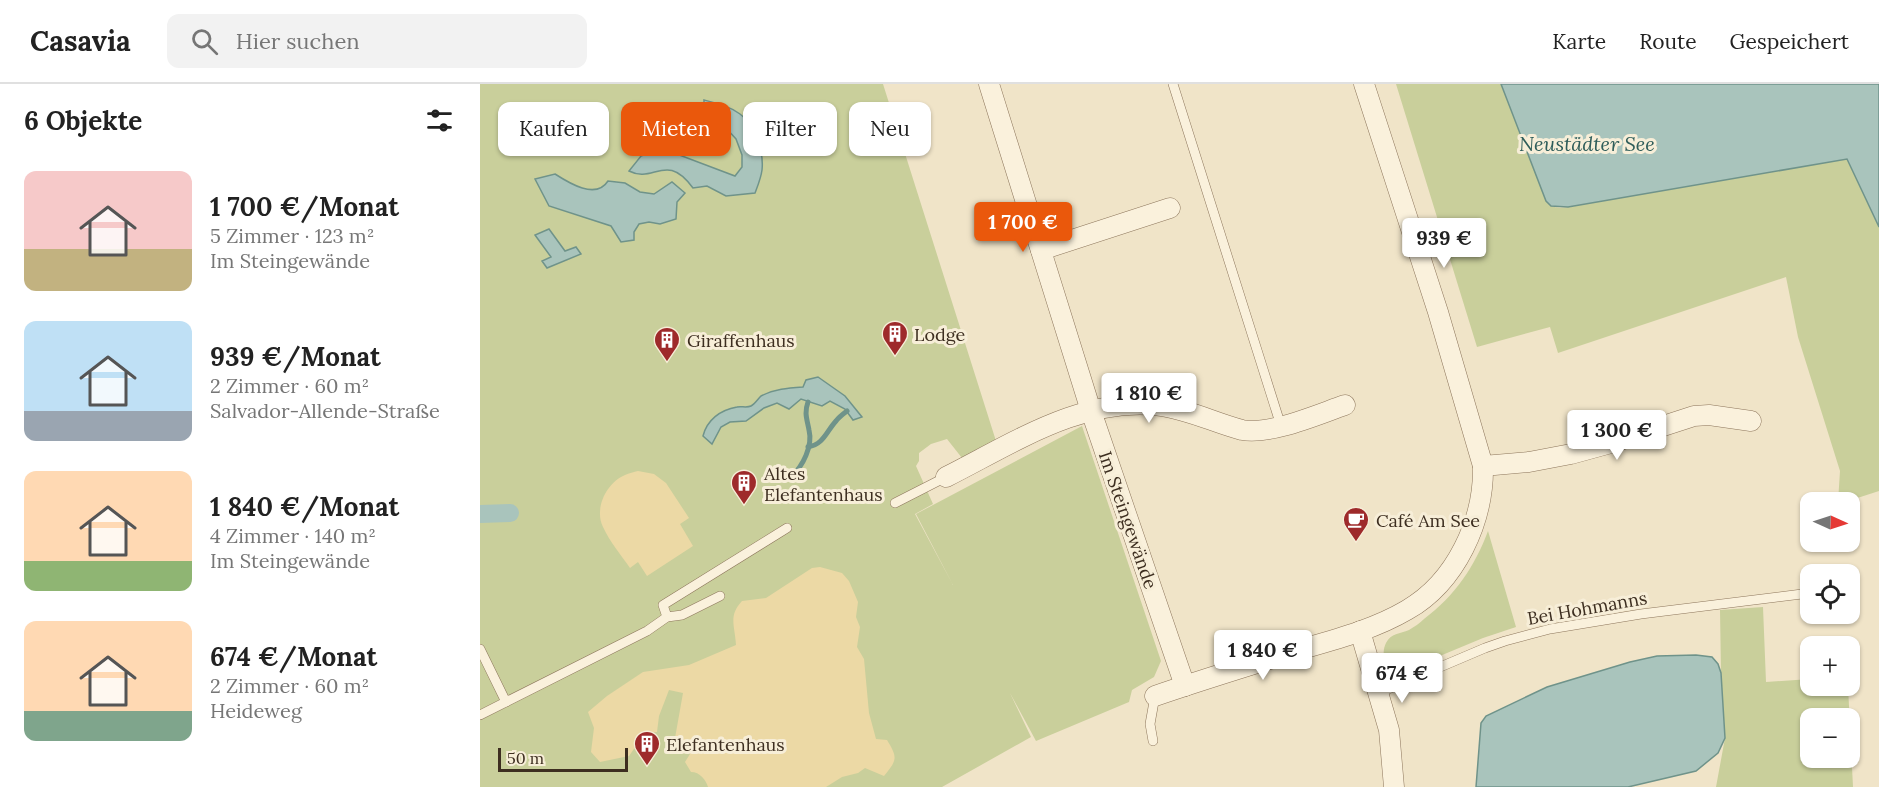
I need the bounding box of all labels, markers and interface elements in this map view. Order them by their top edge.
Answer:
search box [167,14,587,68]
text: Casavia [30,23,131,59]
icon: search [188,25,221,58]
text: Hier suchen [236,27,360,55]
text: Karte [1552,28,1606,55]
text: Route [1639,28,1697,55]
text: Gespeichert [1730,28,1849,55]
chip: Kaufen [498,102,609,156]
chip: Mieten [621,102,731,156]
chip: Filter [743,102,837,156]
chip: Neu [849,102,931,156]
text: 6 Objekte [24,104,142,137]
icon: filters [423,104,456,137]
water label: Neustädter See [1519,131,1655,156]
text: 1 700 €/Monat [210,190,399,223]
icon: home [72,195,144,267]
pin: 1 700 € [968,202,1078,253]
text: 1 700 € [988,209,1058,234]
pin: 939 € [1402,218,1486,269]
text: 5 Zimmer · 123 m² [210,223,374,248]
text: 939 € [1416,225,1472,250]
text: Im Steingewände [210,248,370,273]
building icon: Lodge [880,319,910,357]
place label: Lodge [914,323,966,346]
building icon: Giraffenhaus [652,325,682,363]
place label: Giraffenhaus [687,329,795,352]
text: 939 €/Monat [210,340,381,373]
icon: home [72,345,144,417]
text: 2 Zimmer · 60 m² [210,373,369,398]
pin: 1 810 € [1094,373,1204,424]
text: 1 810 € [1115,380,1183,405]
text: Salvador-Allende-Straße [210,398,440,423]
pin: 1 300 € [1562,410,1672,461]
text: 1 300 € [1581,417,1653,442]
street label: Im Steingewände [1094,448,1162,592]
place label: Altes Elefantenhaus [763,462,883,506]
building icon: Altes Elefantenhaus [729,468,759,506]
text: 1 840 €/Monat [210,490,399,523]
north arrow [1800,492,1860,552]
map controls [1800,492,1860,768]
icon: home [72,495,144,567]
cafe icon: Café Am See [1341,505,1371,543]
place label: Café Am See [1376,509,1480,532]
text: 4 Zimmer · 140 m² [210,523,376,548]
text: Im Steingewände [210,548,370,573]
button: locate [1800,564,1860,624]
street label: Bei Hohmanns [1525,586,1649,630]
pin: 1 840 € [1208,630,1318,681]
button: + [1800,636,1860,696]
text: 1 840 € [1228,637,1298,662]
text: 674 €/Monat [210,640,377,673]
icon: home [72,645,144,717]
pin: 674 € [1360,653,1444,704]
text: 674 € [1376,660,1428,685]
text: 2 Zimmer · 60 m² [210,673,369,698]
text: Heideweg [210,698,302,723]
button: − [1800,708,1860,768]
building icon: Elefantenhaus [632,729,662,767]
place label: Elefantenhaus [666,733,785,756]
scale bar [498,745,628,772]
text: 50 m [507,748,544,768]

